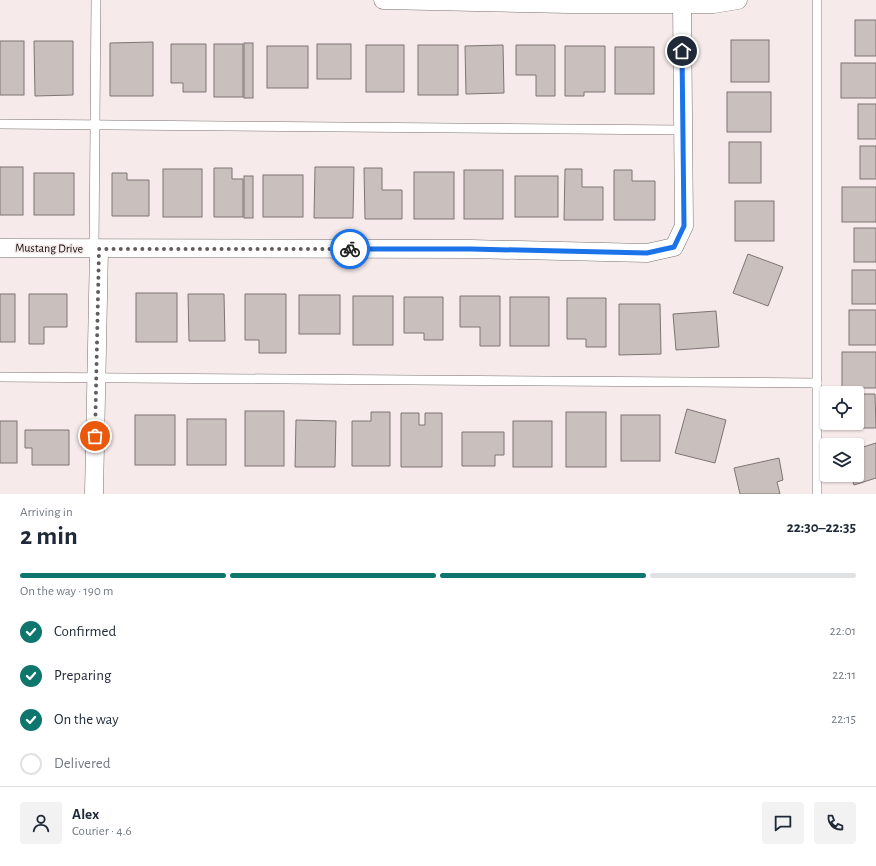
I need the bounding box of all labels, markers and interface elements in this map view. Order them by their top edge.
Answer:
pin [665,34,699,68]
icon: home [671,40,693,62]
courier [330,229,370,269]
icon: bike [339,238,361,260]
street label: Mustang Drive [15,241,83,255]
map controls [820,386,864,482]
button: locate [820,386,864,430]
pin [78,419,112,453]
icon: bag [84,425,106,447]
button: layers [820,438,864,482]
text: Arriving in [20,506,73,519]
text: 22:30–22:35 [787,520,856,535]
text: 2 min [20,523,78,549]
text: On the way · 190 m [20,585,113,598]
icon: check [20,621,42,643]
text: Confirmed [54,624,116,639]
text: 22:01 [830,625,856,638]
icon: check [20,665,42,687]
text: Preparing [54,668,111,683]
text: 22:11 [832,669,856,682]
icon: check [20,709,42,731]
text: On the way [54,712,119,727]
text: 22:15 [831,713,856,726]
text: Delivered [54,756,111,771]
button: person [20,802,62,844]
button: chat [762,802,804,844]
button: phone [814,802,856,844]
text: Alex [72,807,99,822]
text: Courier · 4.6 [72,825,132,838]

